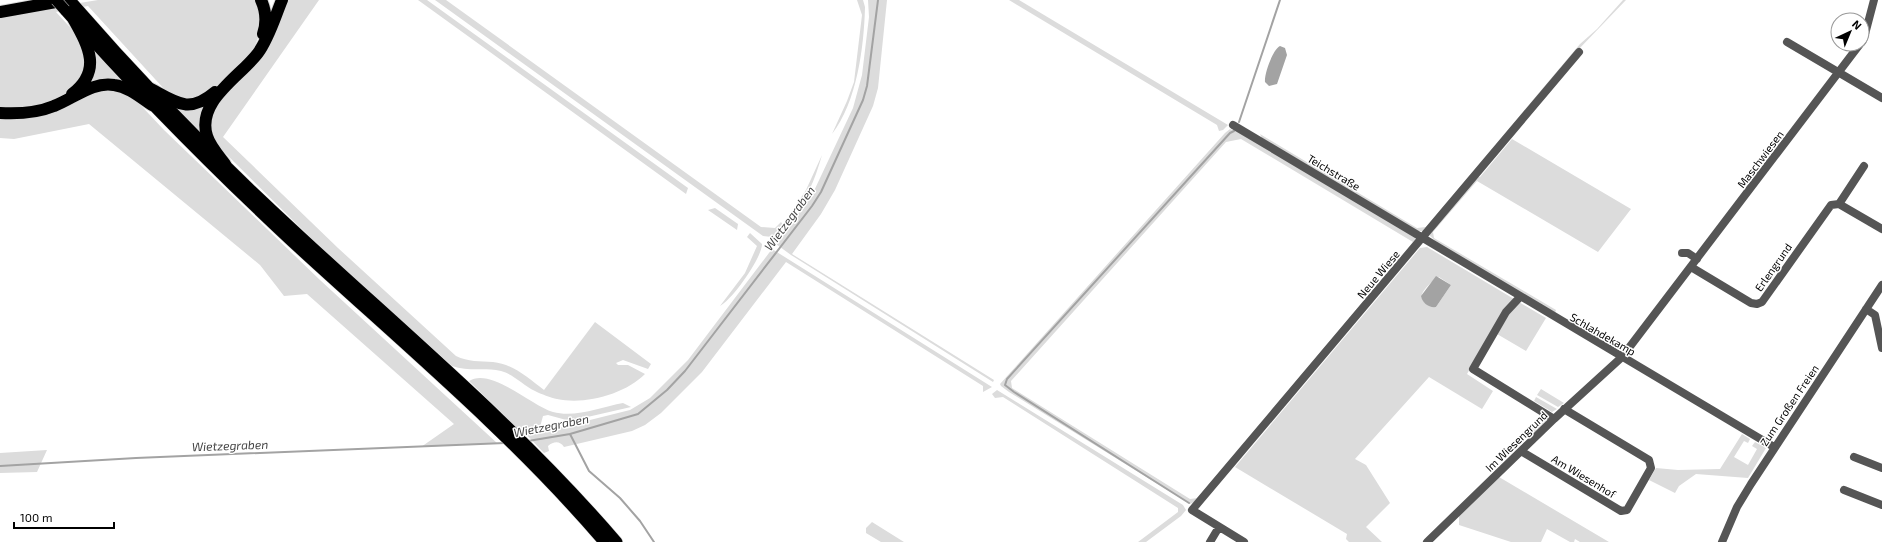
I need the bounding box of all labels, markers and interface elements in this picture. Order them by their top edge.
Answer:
north arrow [1830,12,1870,52]
text: N [1850,17,1865,32]
street label: Maschwiesen [1734,128,1786,190]
street label: Teichstraße [1305,151,1363,193]
water label: Wietzegraben [761,183,817,253]
street label: Erlengrund [1752,240,1794,294]
street label: Neue Wiese [1354,247,1402,301]
street label: Schlahdekamp [1568,310,1638,358]
street label: Zum Großen Freien [1757,362,1821,448]
street label: Im Wiesengrund [1482,408,1550,474]
water label: Wietzegraben [512,411,590,439]
water label: Wietzegraben [192,437,268,453]
street label: Am Wiesenhof [1550,452,1619,501]
scale bar [14,504,114,530]
text: 100 m [20,510,52,524]

